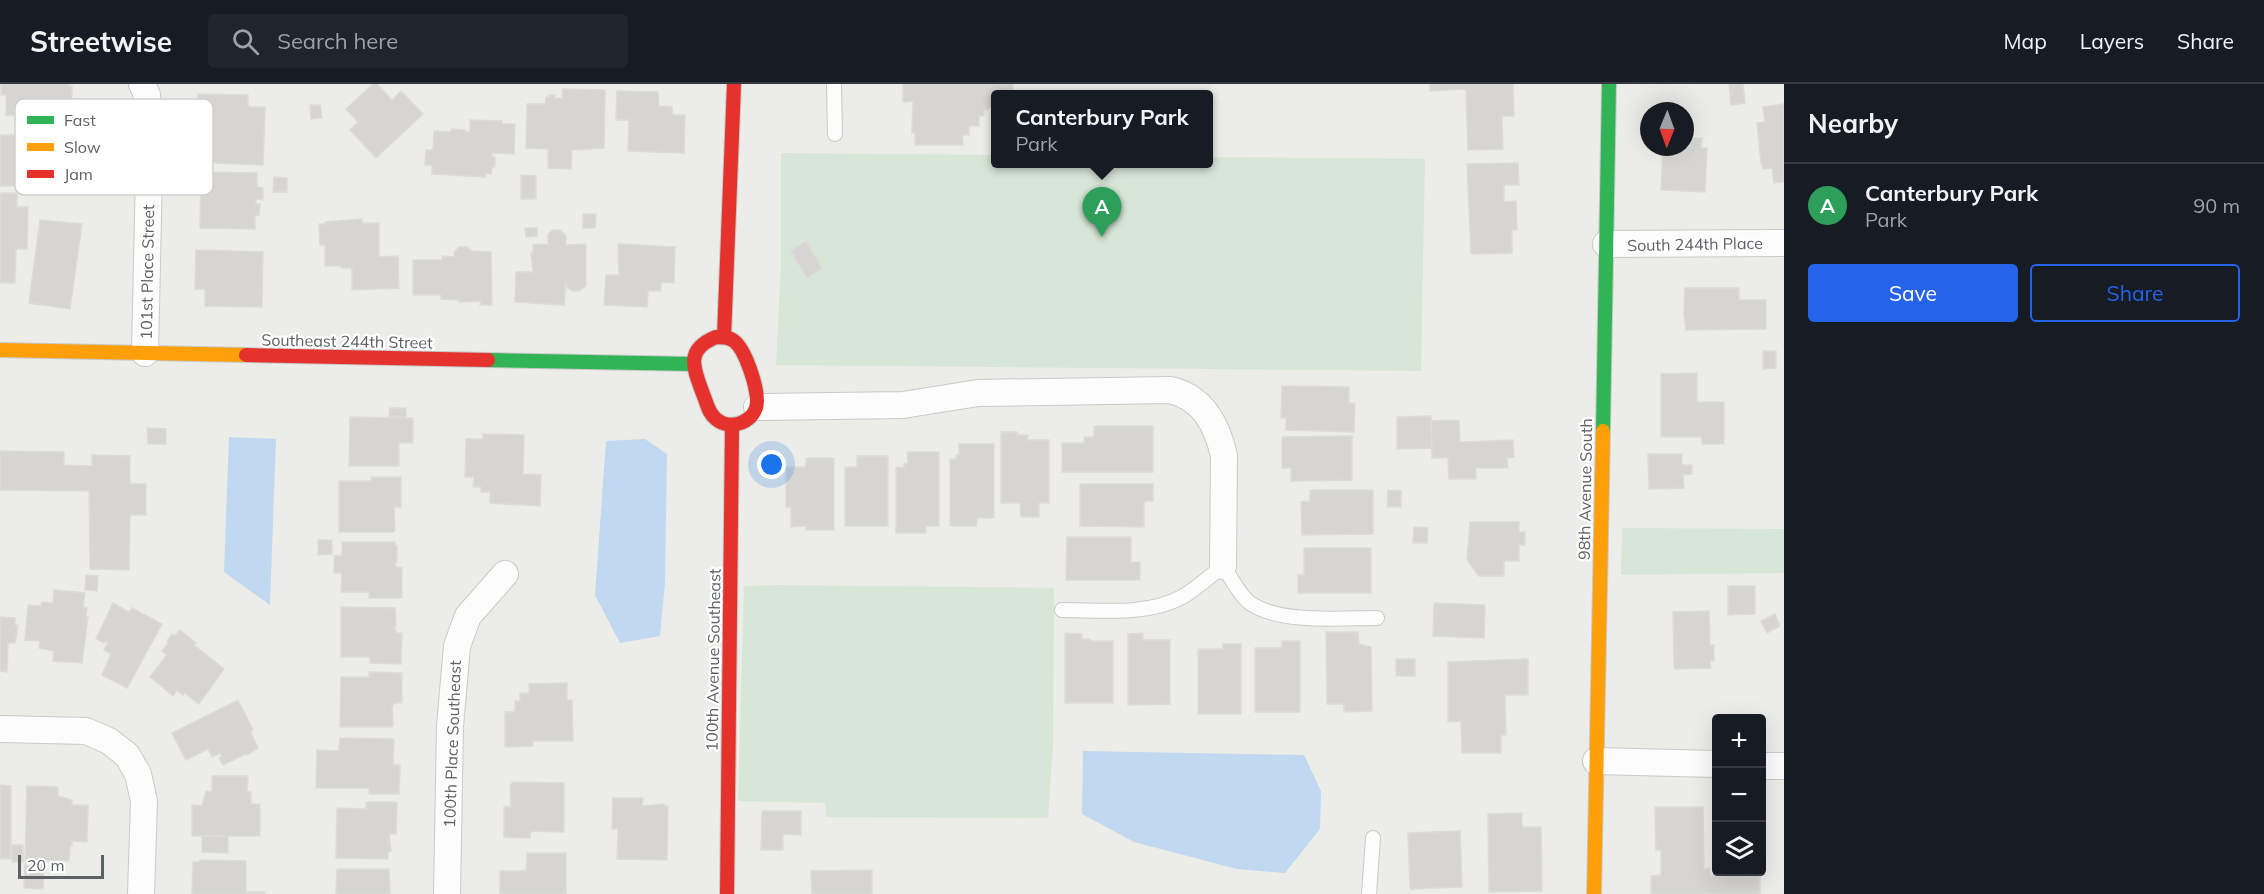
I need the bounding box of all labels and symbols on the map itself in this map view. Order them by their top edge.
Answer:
legend [15,99,213,195]
north arrow [1640,102,1694,156]
text: Fast [64,110,96,130]
text: Slow [64,137,101,157]
text: Jam [64,164,93,184]
pin: A [1082,188,1122,237]
street label: 101st Place Street [136,204,158,340]
street label: South 244th Place [1627,233,1763,255]
street label: Southeast 244th Street [261,330,433,353]
street label: 98th Avenue South [1574,418,1596,560]
your location [757,450,786,479]
street label: 100th Avenue Southeast [701,568,725,752]
street label: 100th Place Southeast [439,660,465,828]
scale bar [18,852,104,880]

